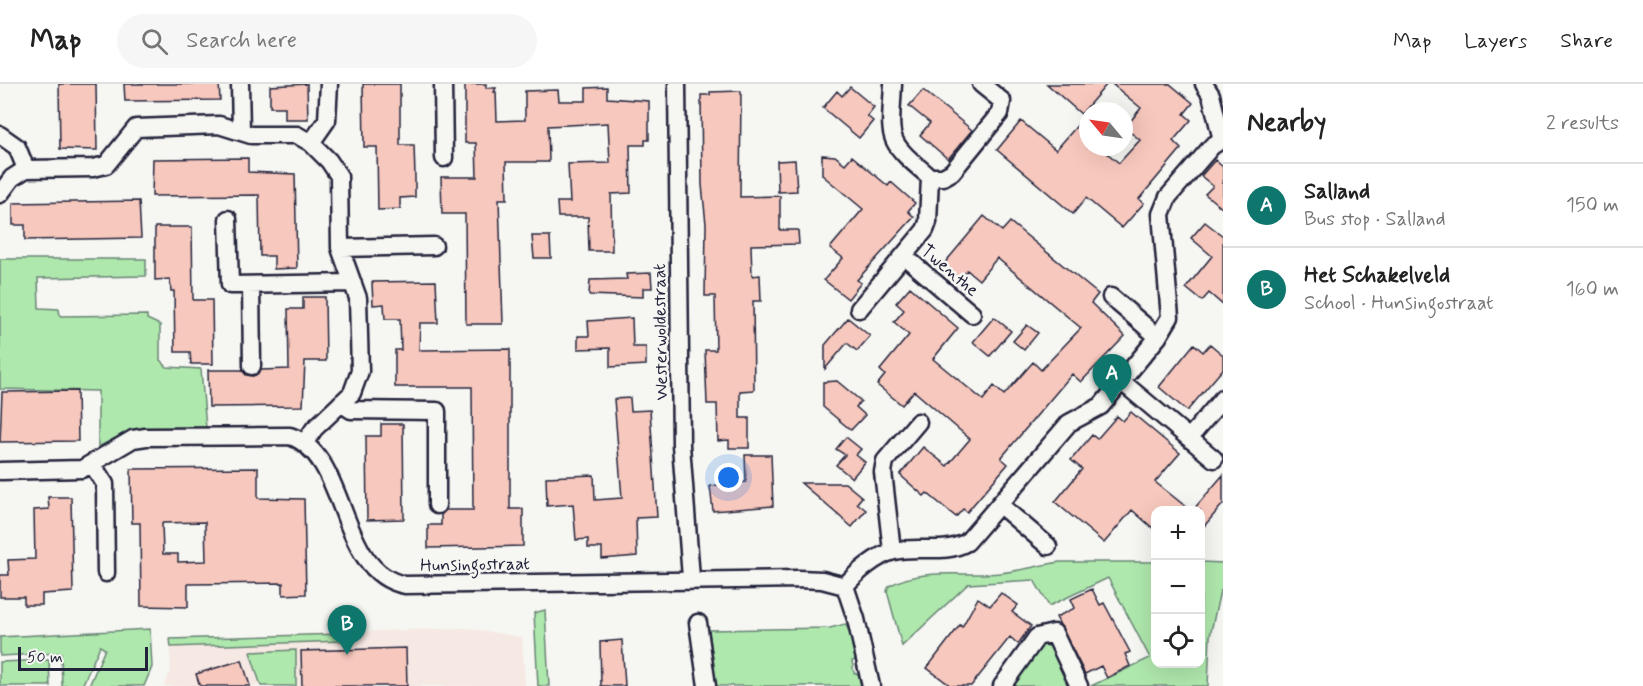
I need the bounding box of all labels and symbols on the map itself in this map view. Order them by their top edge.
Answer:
north arrow [1079,102,1133,156]
street label: Twenthe [915,239,984,302]
street label: Westerwoldestraat [648,263,674,401]
pin: A [1092,354,1132,404]
your location [714,463,743,492]
street label: Hunsingostraat [420,552,530,580]
pin: B [328,606,366,655]
scale bar [18,644,148,672]

